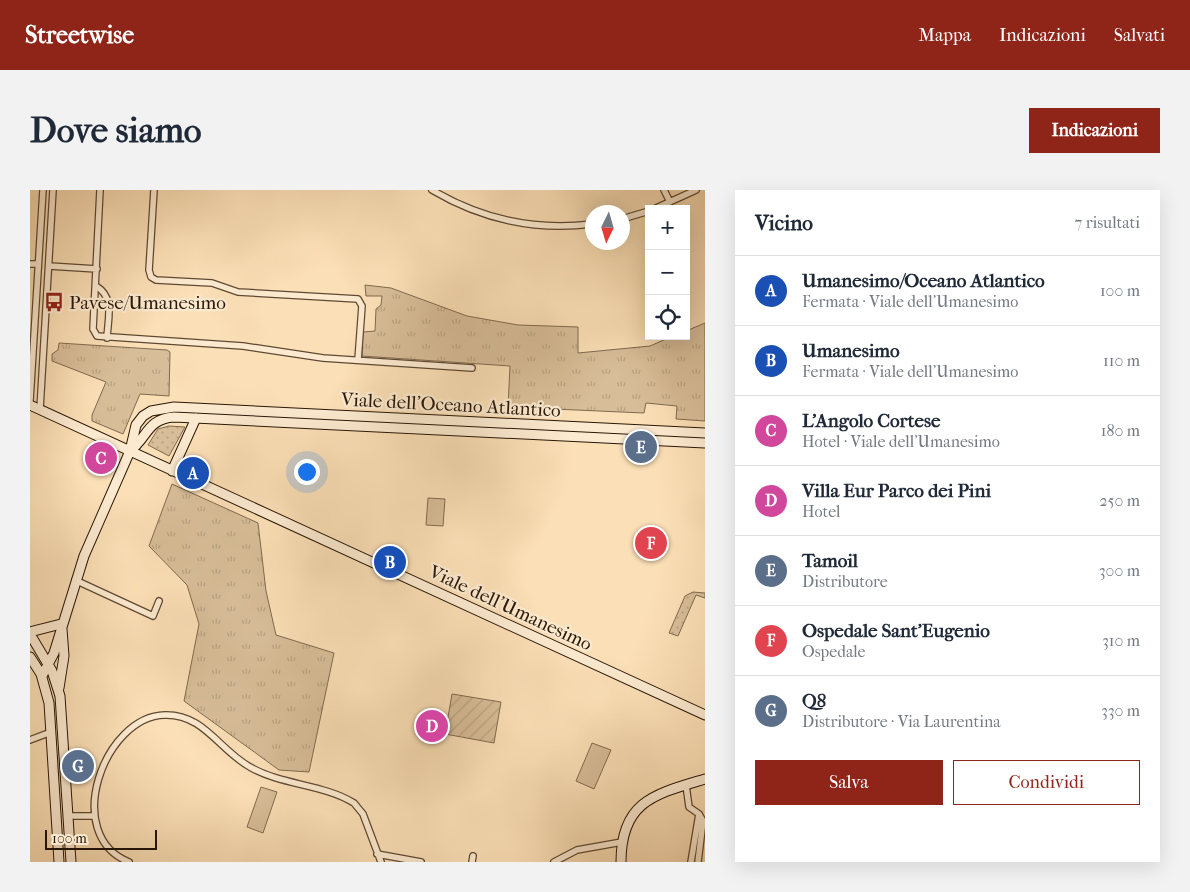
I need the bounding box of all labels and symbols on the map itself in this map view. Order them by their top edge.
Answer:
north arrow [585,205,630,250]
bus stop icon: Pavese/Umanesimo [43,291,65,313]
place label: Pavese/Umanesimo [69,292,226,314]
street label: Viale dell'Oceano Atlantico [340,388,562,422]
pin: E [625,428,657,466]
pin: C [85,439,117,477]
pin: A [177,454,209,492]
your location [294,459,320,485]
pin: F [635,524,667,562]
pin: B [374,543,406,581]
street label: Viale dell'Umanesimo [425,560,596,655]
pin: D [416,707,448,745]
pin: G [62,747,94,785]
scale bar [45,827,158,850]

